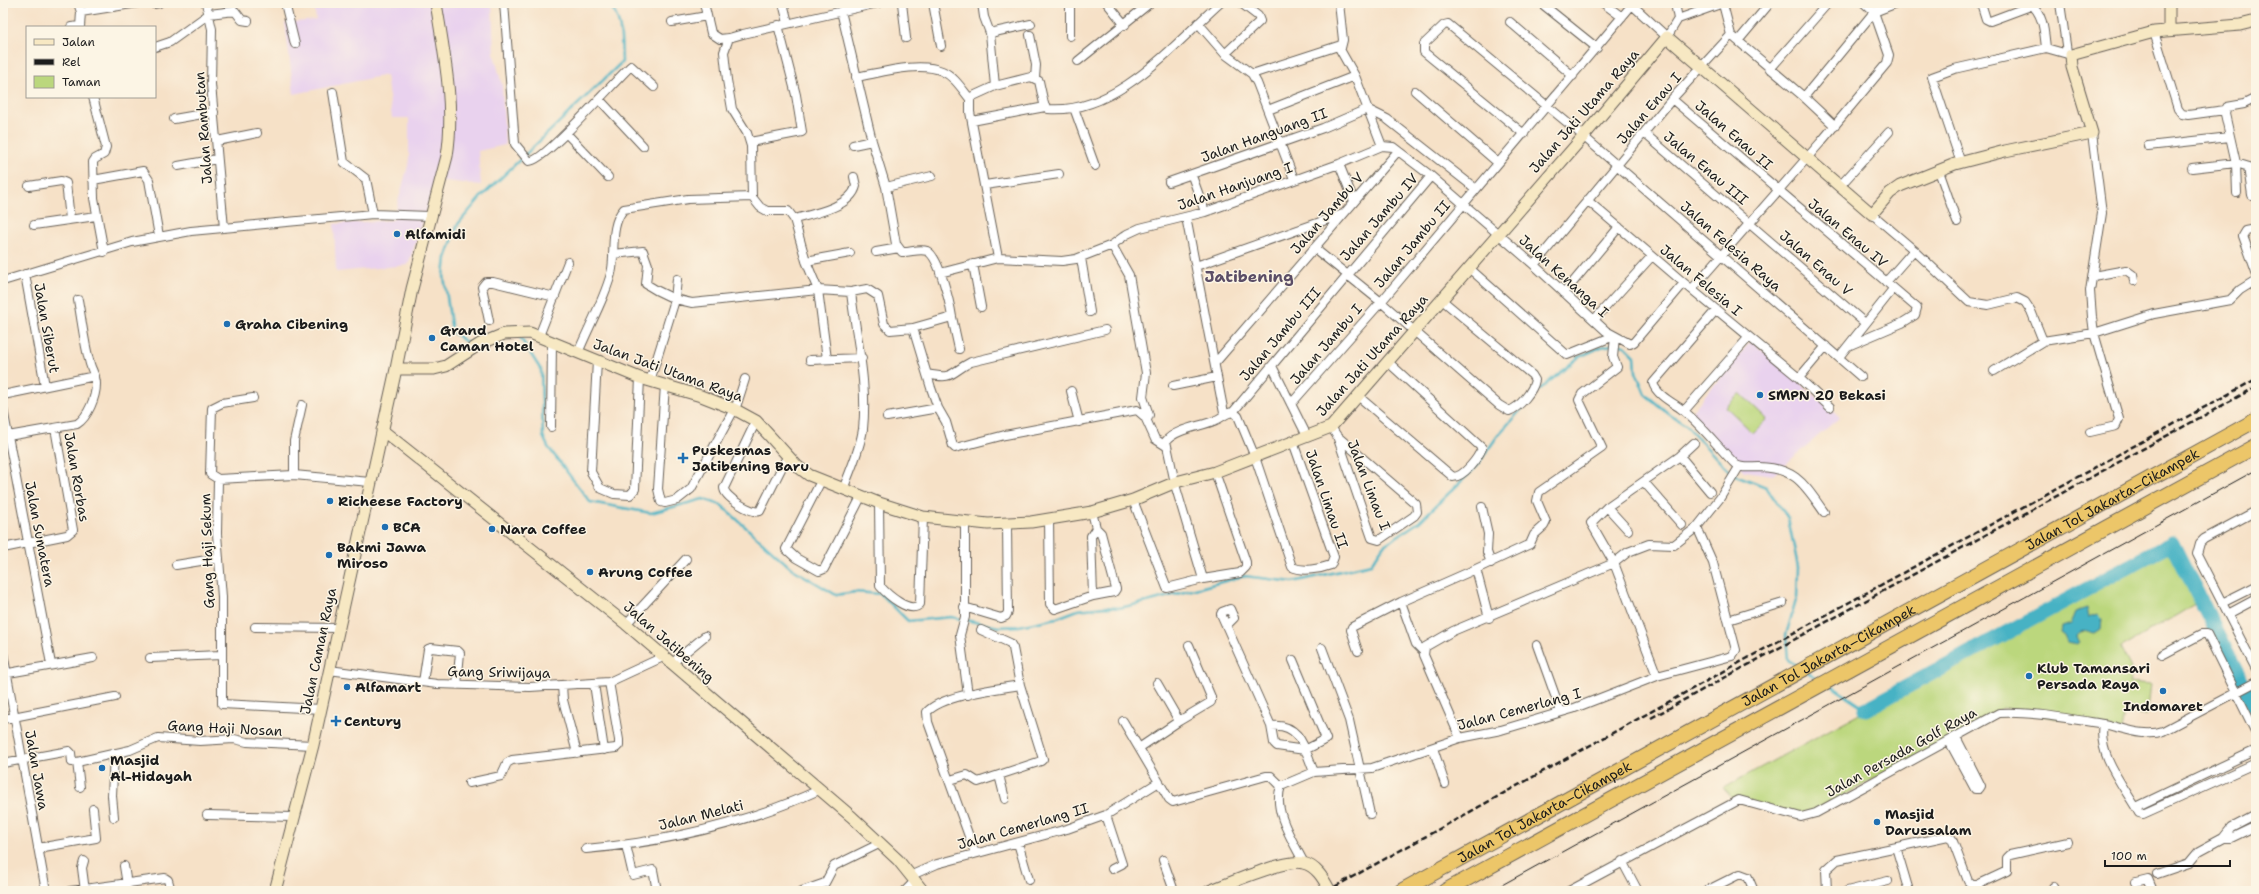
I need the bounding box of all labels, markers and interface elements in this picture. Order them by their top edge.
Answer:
legend [26,26,156,98]
text: Jalan [62,34,95,50]
street label: Jalan Jati Utama Raya [1525,45,1643,177]
text: Rel [62,54,81,70]
street label: Jalan Enau I [1613,68,1685,148]
street label: Jalan Rambutan [190,71,216,185]
text: Taman [62,74,101,90]
street label: Jalan Enau II [1691,96,1777,174]
street label: Jalan Hanguang II [1198,104,1330,166]
street label: Jalan Enau III [1660,127,1752,209]
street label: Jalan Hanjuang I [1175,158,1295,214]
street label: Jalan Jambu V [1286,168,1368,258]
street label: Jalan Jambu IV [1336,169,1422,265]
street label: Jalan Enau IV [1805,194,1892,272]
street label: Jalan Jambu II [1370,196,1454,292]
street label: Jalan Felesia Raya [1677,197,1786,295]
place label: Alfamidi [405,225,466,243]
street label: Jalan Enau V [1776,226,1857,300]
marker: Alfamidi [392,229,402,239]
street label: Jalan Kenanga I [1515,231,1613,321]
street label: Jalan Felesia I [1656,240,1746,320]
district label: Jatibening [1204,266,1294,287]
street label: Jalan Siberut [30,282,64,374]
street label: Jalan Jambu III [1236,283,1325,385]
street label: Jalan Jati Utama Raya [1312,290,1432,420]
street label: Jalan Jambu I [1286,300,1366,388]
place label: Graha Cibening [235,315,348,333]
marker: Graha Cibening [222,319,232,329]
place label: Grand Caman Hotel [440,321,534,355]
marker: Grand Caman Hotel [427,333,437,343]
street label: Jalan Jati Utama Raya [591,334,746,406]
place label: SMPN 20 Bekasi [1768,386,1886,404]
marker: SMPN 20 Bekasi [1755,390,1765,400]
street label: Jalan Rorbas [60,431,94,523]
street label: Jalan Limau I [1344,437,1395,533]
place label: Puskesmas Jatibening Baru [692,441,809,475]
street label: Jalan Tol Jakarta–Cikampek [2022,444,2202,554]
street label: Jalan Limau II [1302,447,1352,551]
marker: Puskesmas Jatibening Baru [677,452,689,464]
street label: Jalan Sumatera [21,480,59,588]
place label: Richeese Factory [338,492,463,510]
street label: Gang Haji Sekum [196,493,218,609]
marker: Richeese Factory [325,496,335,506]
place label: BCA [393,518,421,536]
place label: Nara Coffee [500,520,586,538]
marker: BCA [380,522,390,532]
marker: Nara Coffee [487,524,497,534]
place label: Bakmi Jawa Miroso [337,538,426,572]
marker: Bakmi Jawa Miroso [324,550,334,560]
place label: Arung Coffee [598,563,693,581]
marker: Arung Coffee [585,567,595,577]
street label: Jalan Caman Raya [296,586,340,716]
street label: Jalan Jatibening [620,598,718,686]
street label: Jalan Tol Jakarta–Cikampek [1738,600,1918,711]
place label: Klub Tamansari Persada Raya [2037,659,2150,693]
street label: Gang Sriwijaya [447,662,551,682]
marker: Klub Tamansari Persada Raya [2024,671,2034,681]
place label: Alfamart [355,678,422,696]
marker: Alfamart [342,682,352,692]
street label: Jalan Cemerlang I [1455,684,1583,734]
marker: Indomaret [2158,686,2168,696]
place label: Indomaret [2123,697,2203,715]
street label: Jalan Persada Golf Raya [1822,703,1980,801]
place label: Century [344,712,401,730]
street label: Gang Haji Nosan [167,716,283,740]
marker: Century [331,716,341,726]
street label: Jalan Jawa [21,729,53,811]
place label: Masjid Al-Hidayah [110,751,192,785]
street label: Jalan Tol Jakarta–Cikampek [1455,757,1635,867]
marker: Masjid Al-Hidayah [97,763,107,773]
street label: Jalan Melati [657,796,745,834]
street label: Jalan Cemerlang II [955,799,1091,853]
place label: Masjid Darussalam [1885,805,1972,839]
marker: Masjid Darussalam [1872,817,1882,827]
scale bar [2105,842,2230,868]
text: 100 m [2111,848,2147,864]

